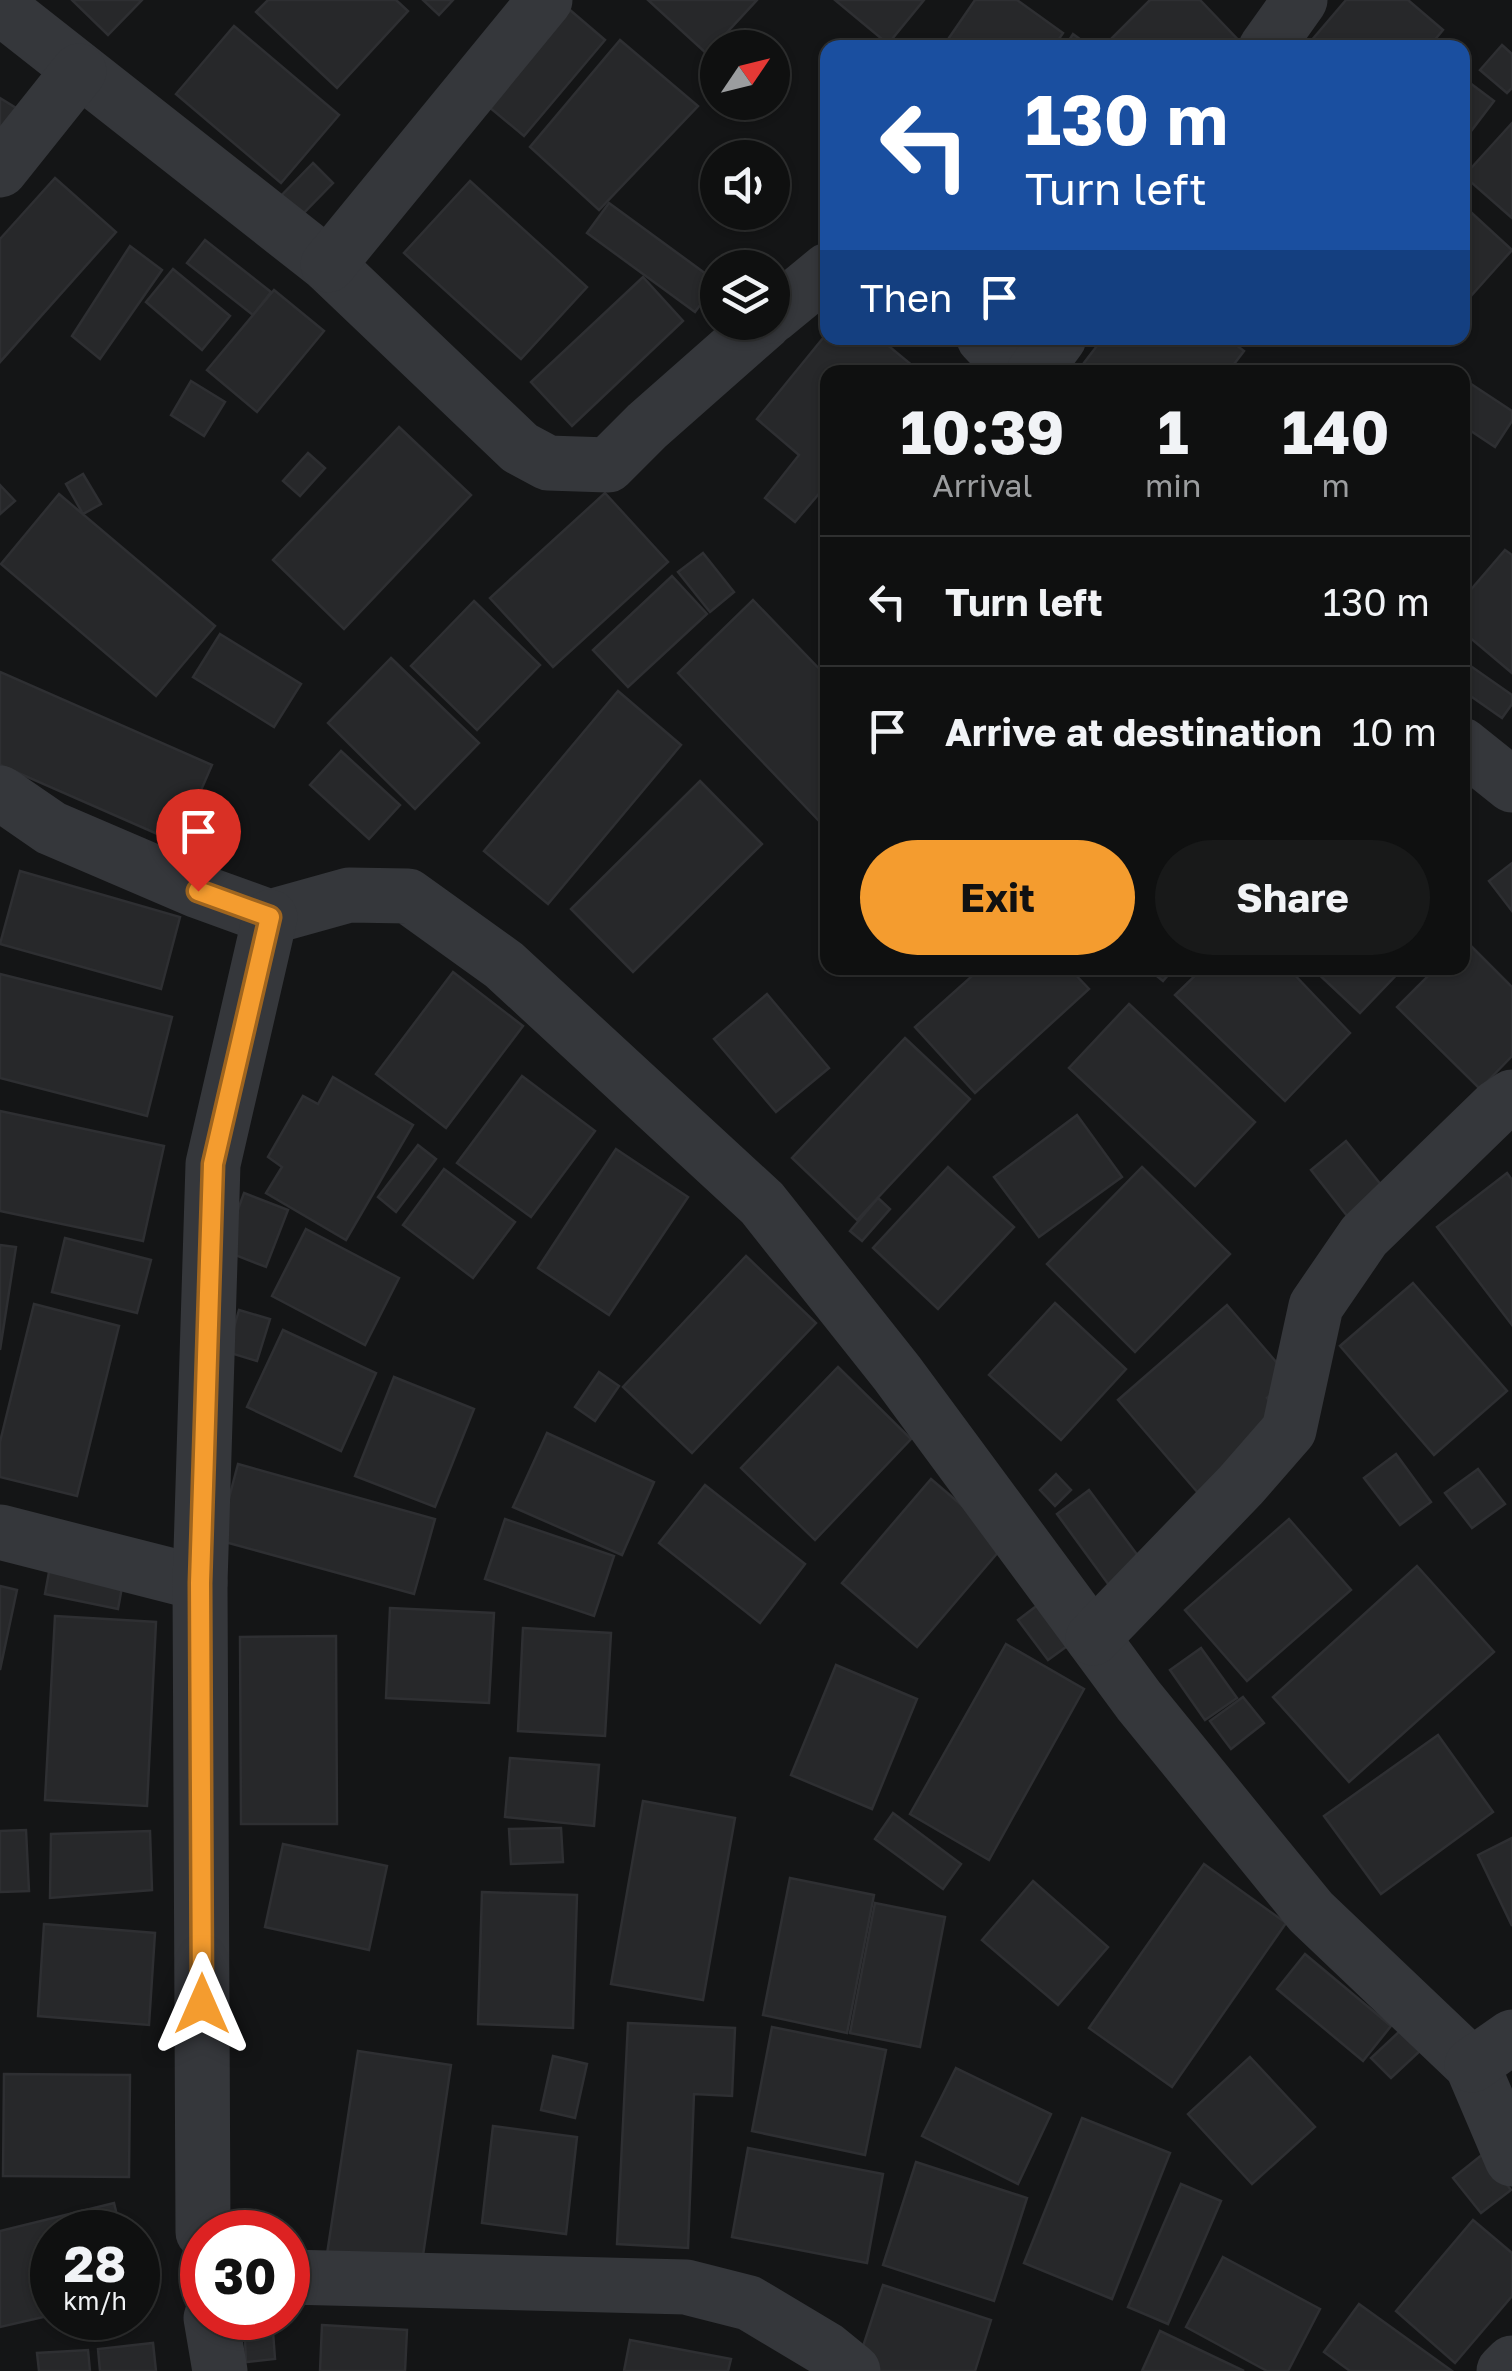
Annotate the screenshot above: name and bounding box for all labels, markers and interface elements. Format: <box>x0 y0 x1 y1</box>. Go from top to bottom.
north arrow <box>700 30 790 120</box>
map controls <box>700 30 790 340</box>
text: 130 m <box>1025 76 1228 160</box>
icon: left <box>860 80 990 210</box>
button: sound <box>700 140 790 230</box>
text: Turn left <box>1025 161 1207 215</box>
button: layers <box>700 250 790 340</box>
icon: arrive <box>972 270 1027 325</box>
text: Then <box>860 275 952 320</box>
text: 10:39 <box>901 395 1064 467</box>
text: 1 <box>1158 395 1189 467</box>
text: 140 <box>1282 395 1389 467</box>
text: Arrival <box>932 466 1033 504</box>
text: min <box>1145 466 1201 504</box>
text: m <box>1322 466 1350 504</box>
icon: left <box>860 574 915 629</box>
text: Turn left <box>945 579 1103 624</box>
text: 130 m <box>1323 579 1430 624</box>
icon: arrive <box>860 704 915 759</box>
text: Arrive at destination <box>945 709 1322 754</box>
text: 10 m <box>1352 709 1437 754</box>
pin <box>156 789 241 892</box>
icon: arrive <box>171 804 226 859</box>
button: Exit <box>860 840 1135 955</box>
button: Share <box>1155 840 1430 955</box>
position arrow <box>150 1952 254 2056</box>
speed limit sign: 30 <box>180 2210 310 2340</box>
text: 28 <box>64 2233 126 2293</box>
text: km/h <box>63 2285 127 2316</box>

